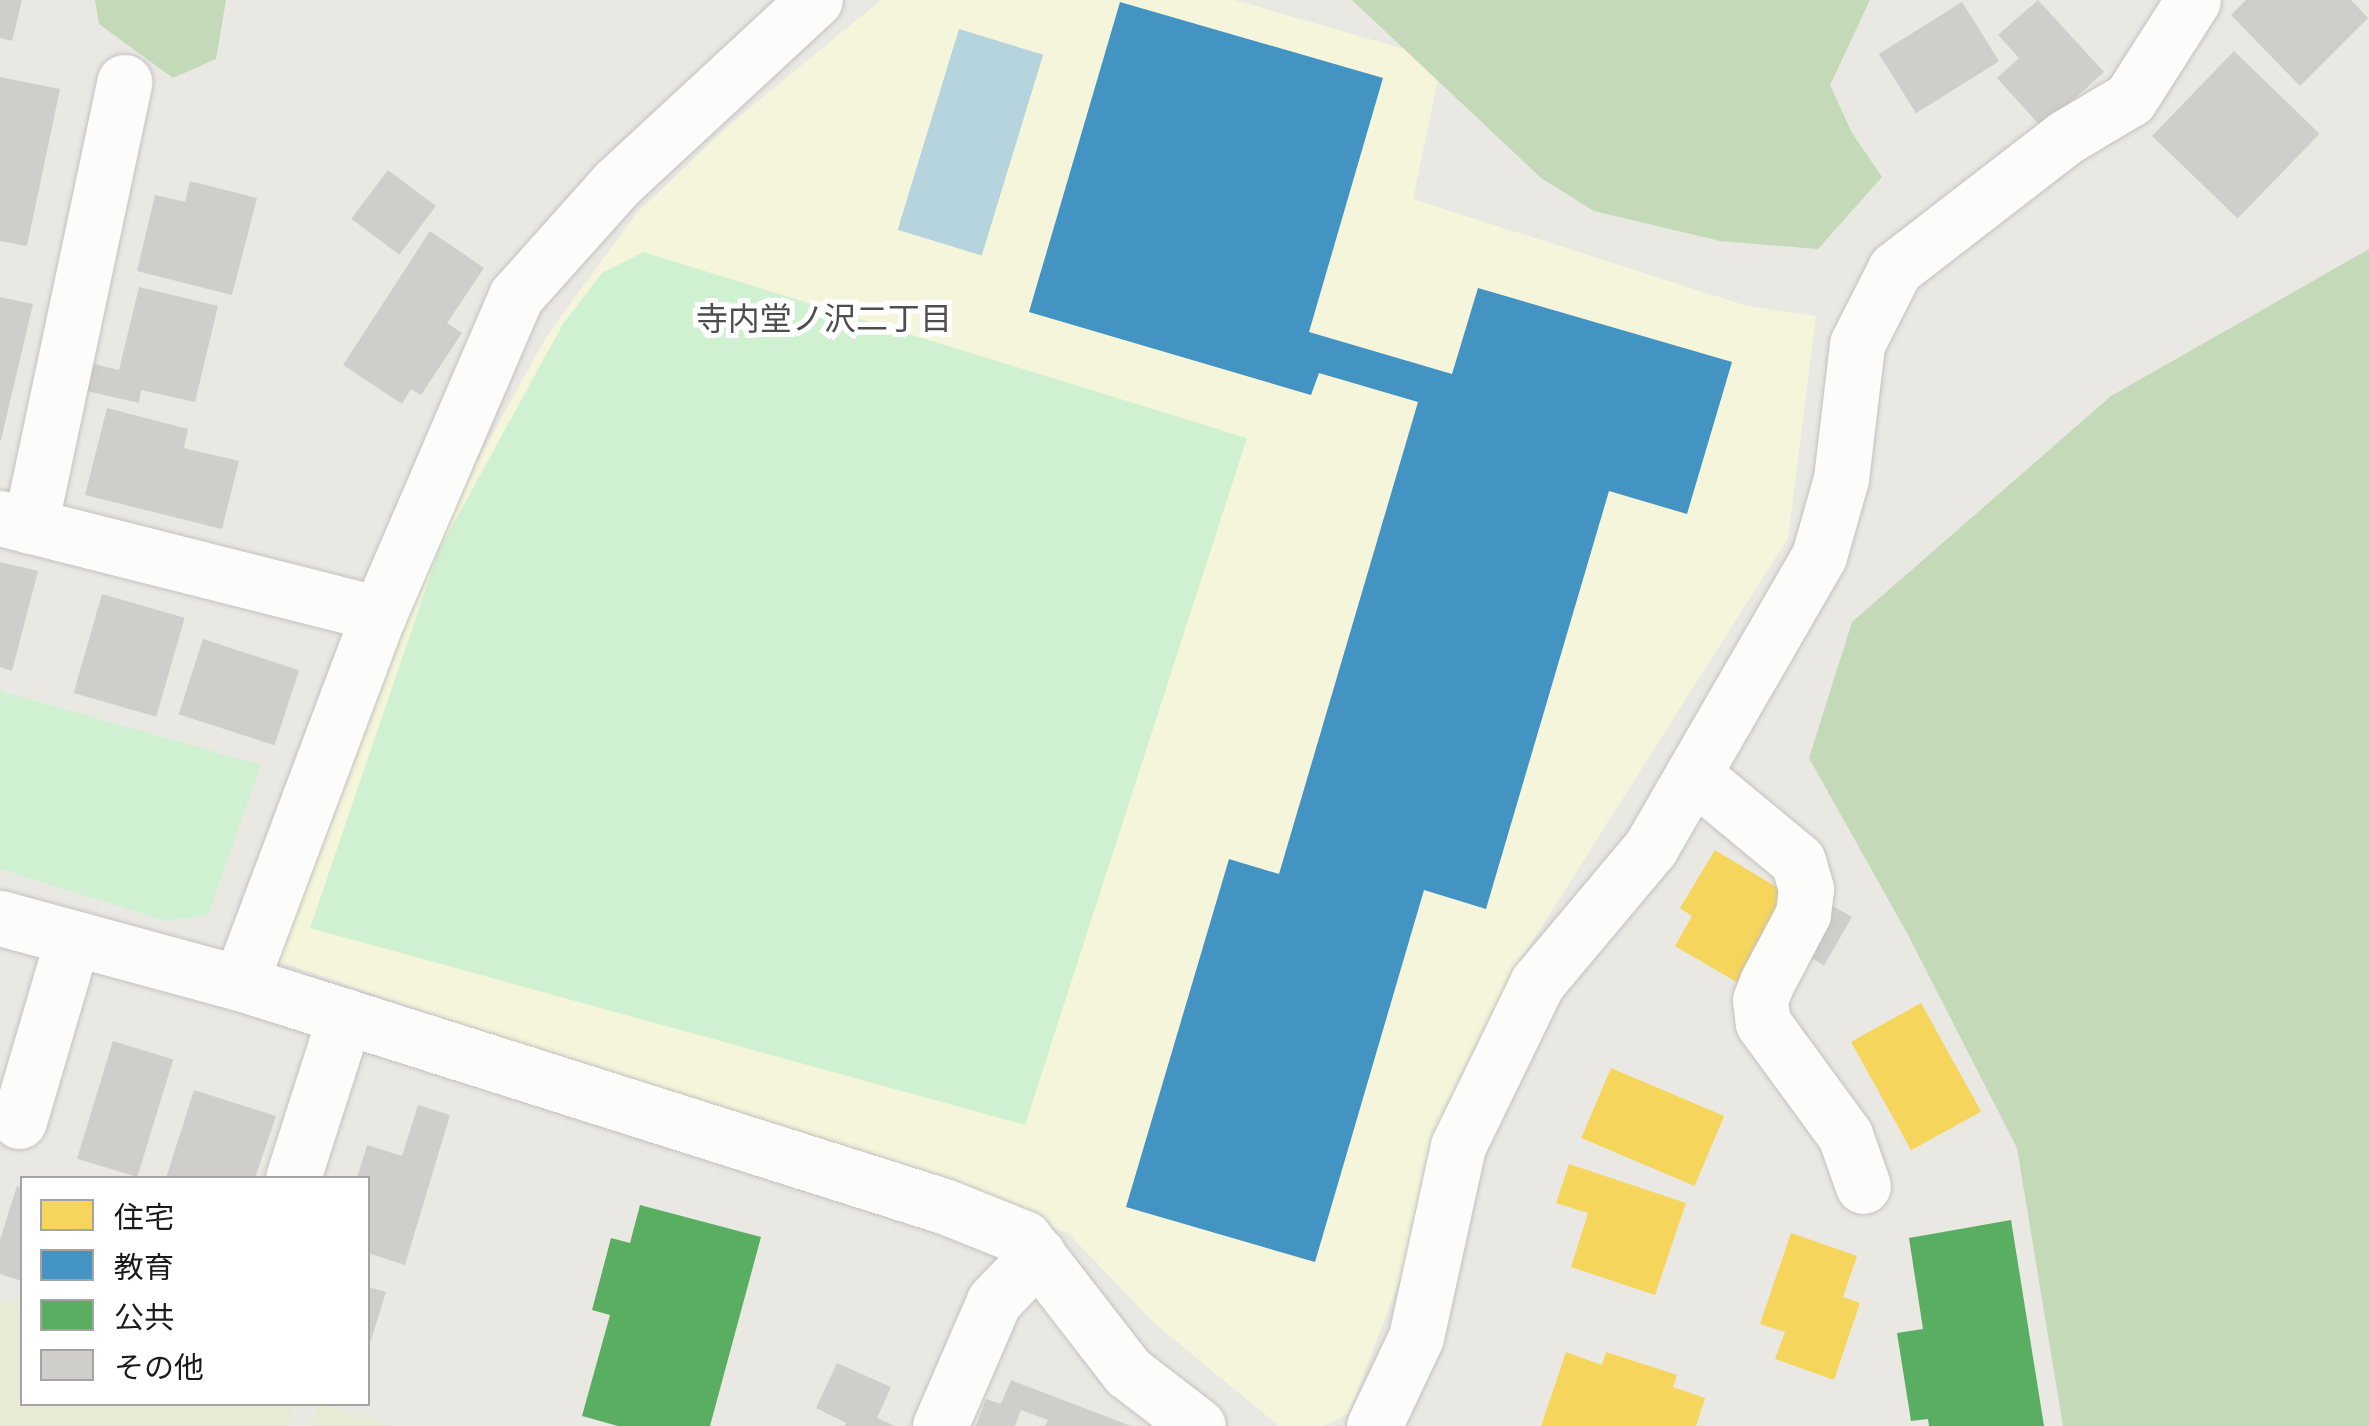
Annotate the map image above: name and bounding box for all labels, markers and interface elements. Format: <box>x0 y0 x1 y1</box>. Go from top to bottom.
district label: 寺内堂ノ沢二丁目 <box>696 300 952 338</box>
legend <box>20 1176 370 1406</box>
text: 住宅 <box>114 1200 174 1235</box>
text: 教育 <box>114 1250 174 1285</box>
text: 公共 <box>114 1300 174 1335</box>
text: その他 <box>114 1350 204 1385</box>

